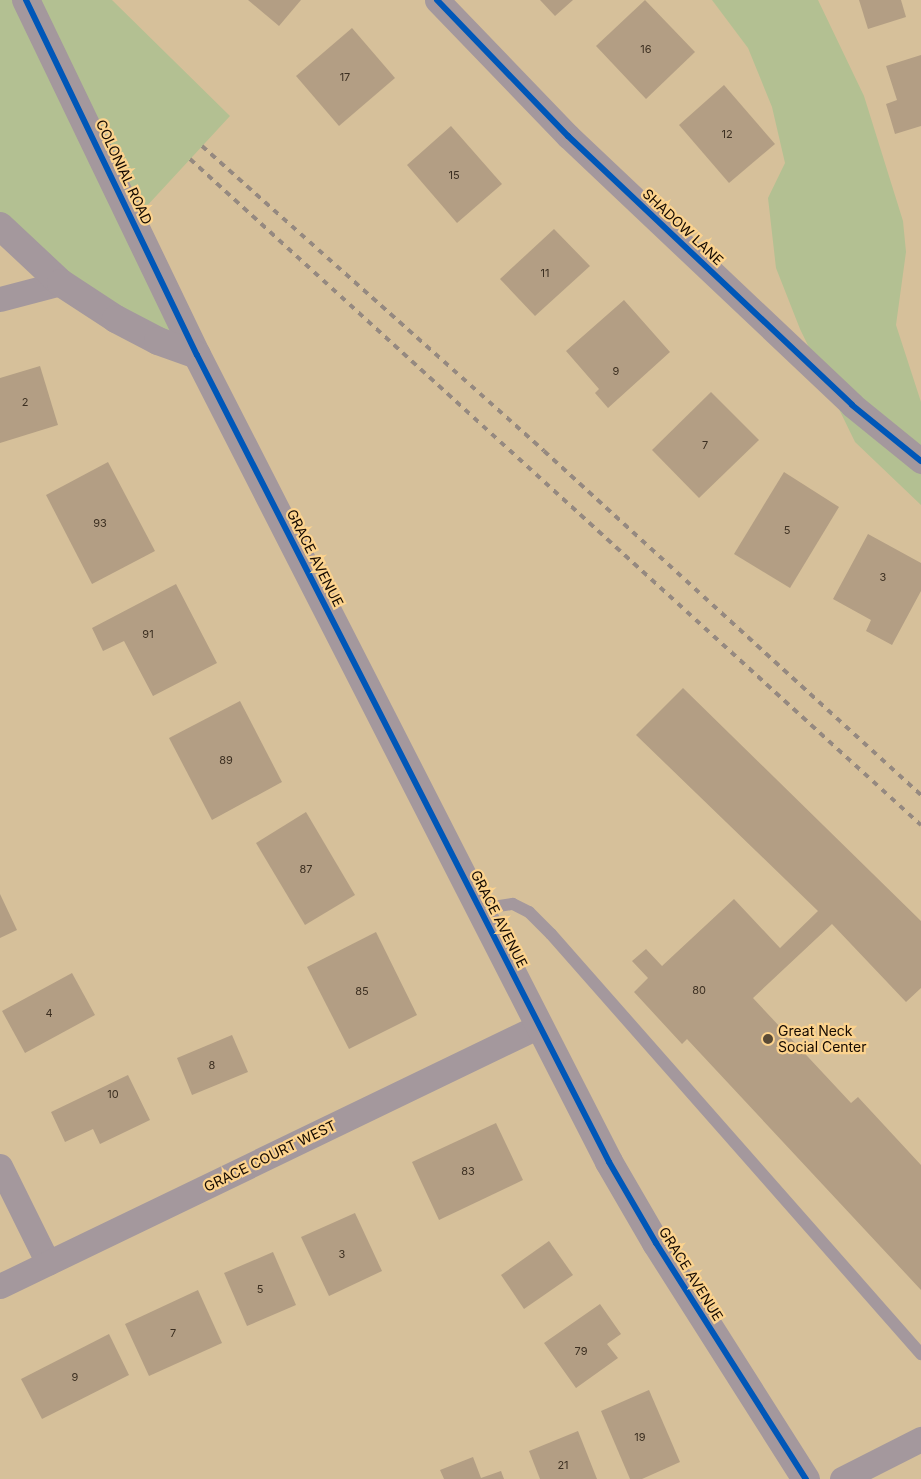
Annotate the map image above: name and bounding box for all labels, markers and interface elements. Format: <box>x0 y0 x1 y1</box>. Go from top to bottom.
house number: 16 <box>640 42 652 56</box>
house number: 17 <box>340 70 350 84</box>
street label: COLONIAL ROAD <box>92 117 156 227</box>
house number: 12 <box>721 127 733 141</box>
house number: 15 <box>448 168 460 182</box>
street label: SHADOW LANE <box>639 185 727 269</box>
house number: 11 <box>541 266 549 280</box>
house number: 9 <box>613 364 619 378</box>
house number: 2 <box>22 395 28 409</box>
house number: 7 <box>702 438 708 452</box>
street label: GRACE AVENUE <box>283 506 347 610</box>
house number: 93 <box>93 516 107 530</box>
house number: 5 <box>784 523 790 537</box>
house number: 3 <box>880 570 886 584</box>
house number: 91 <box>142 627 154 641</box>
house number: 89 <box>219 753 233 767</box>
house number: 87 <box>299 862 313 876</box>
street label: GRACE AVENUE <box>467 867 531 971</box>
house number: 80 <box>692 983 706 997</box>
house number: 85 <box>355 984 369 998</box>
house number: 4 <box>45 1006 53 1020</box>
place label: Great Neck Social Center <box>778 1023 866 1056</box>
marker: Great Neck Social Center <box>762 1033 774 1045</box>
house number: 8 <box>209 1058 215 1072</box>
house number: 10 <box>107 1087 119 1101</box>
street label: GRACE COURT WEST <box>201 1117 339 1195</box>
house number: 83 <box>461 1164 475 1178</box>
street label: GRACE AVENUE <box>655 1224 727 1324</box>
house number: 3 <box>339 1247 345 1261</box>
house number: 5 <box>257 1282 263 1296</box>
house number: 7 <box>170 1326 176 1340</box>
house number: 79 <box>575 1344 587 1358</box>
house number: 9 <box>72 1370 78 1384</box>
house number: 19 <box>634 1430 646 1444</box>
house number: 21 <box>557 1458 569 1472</box>

